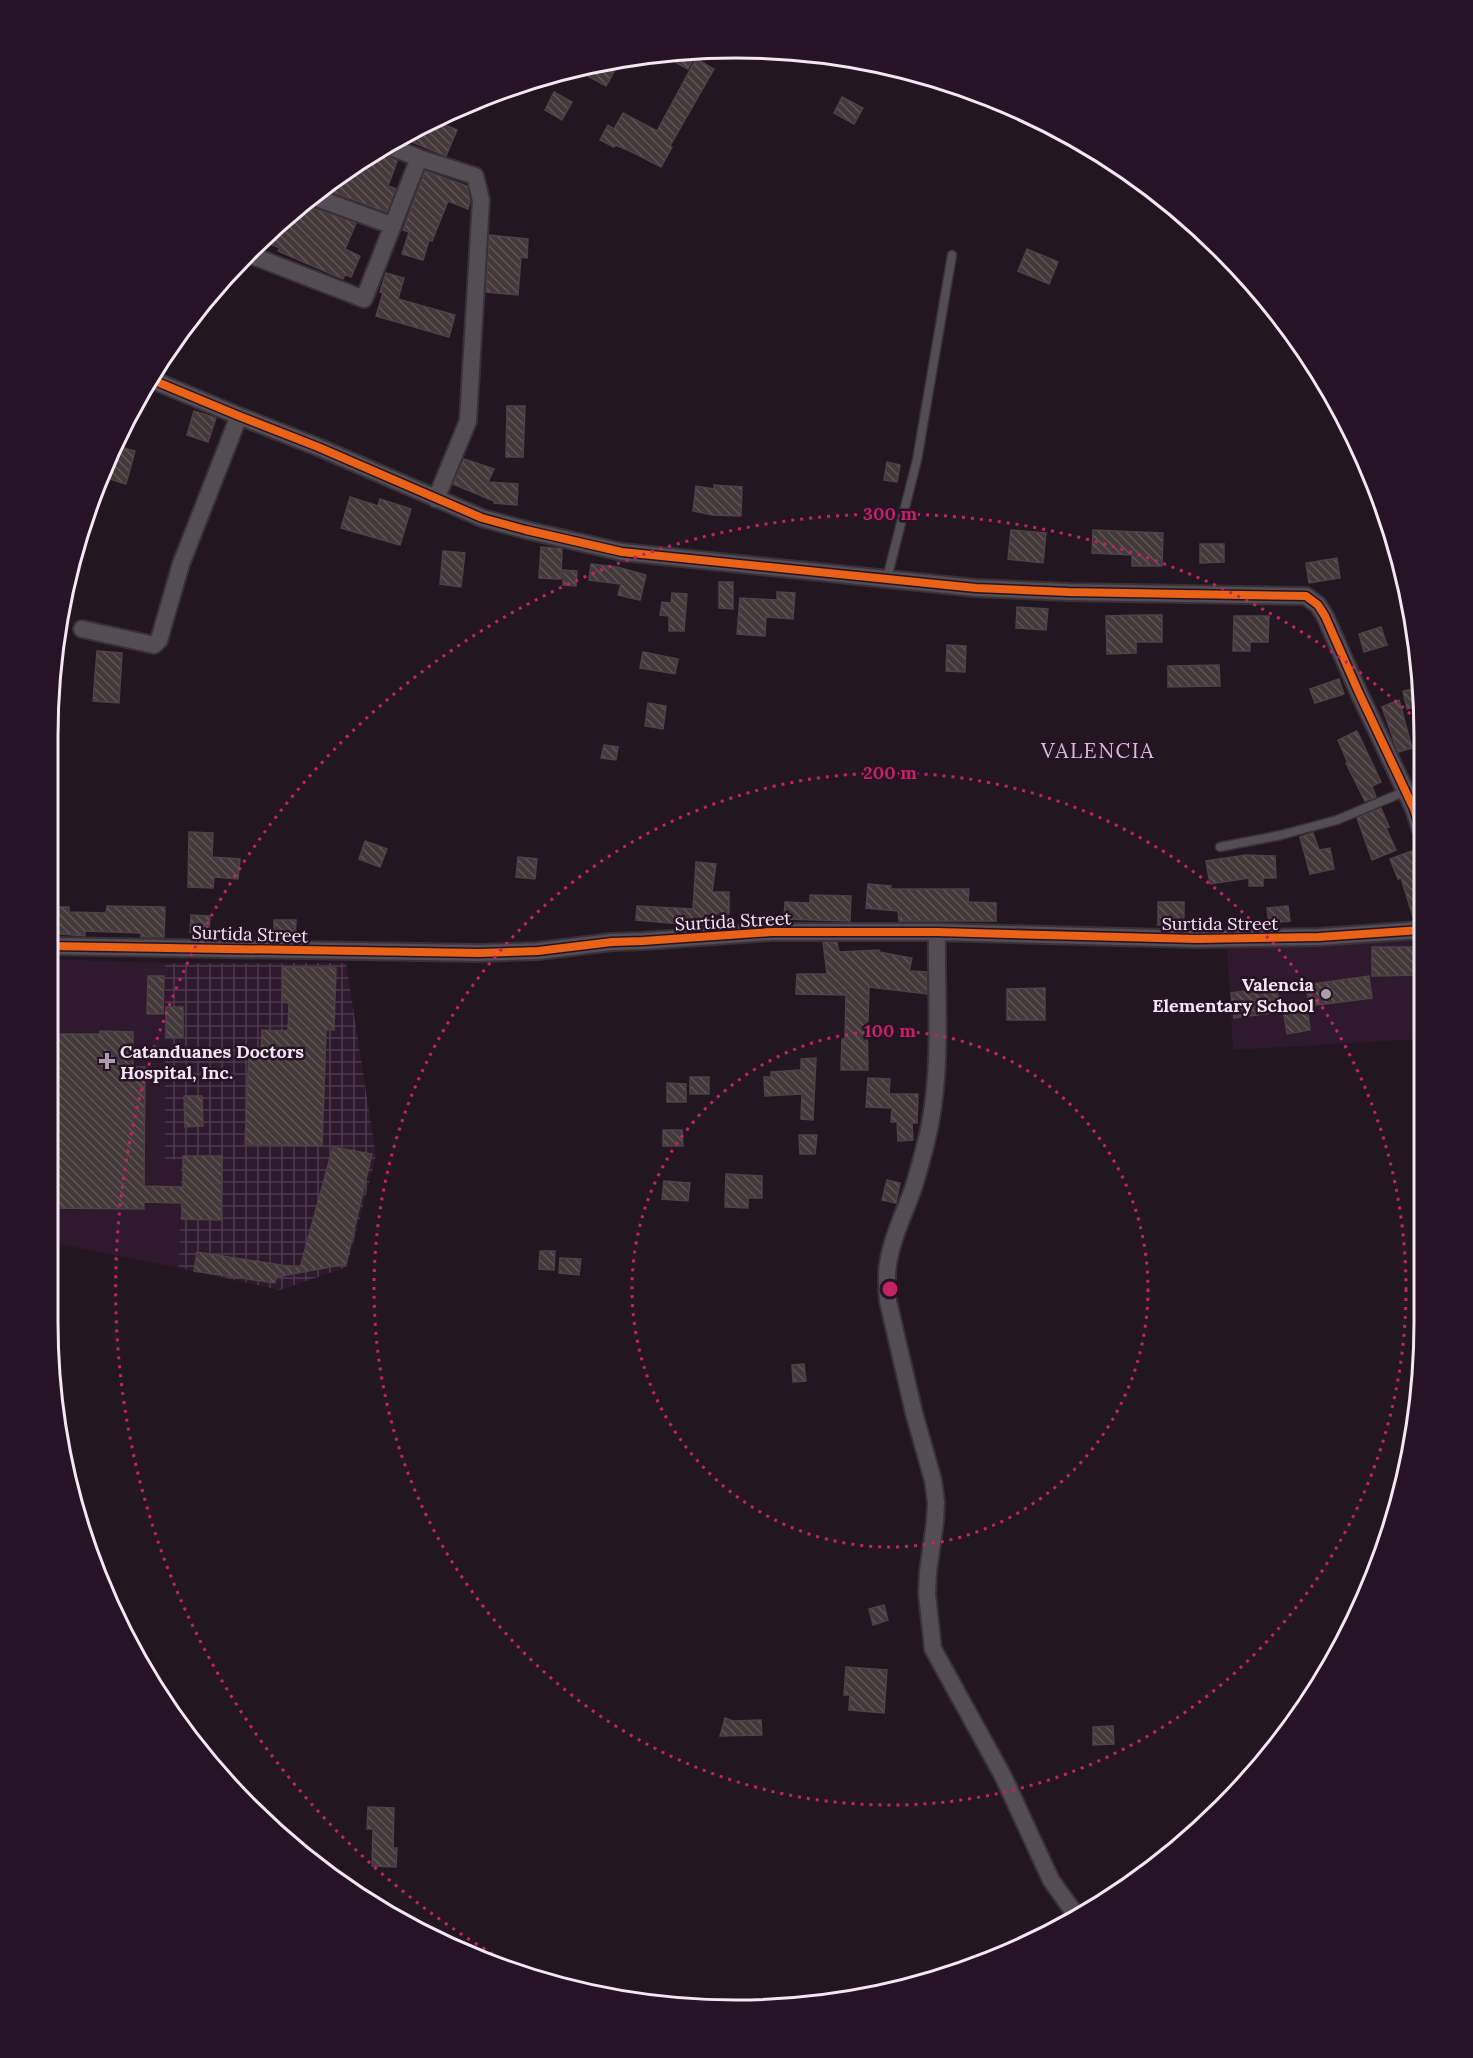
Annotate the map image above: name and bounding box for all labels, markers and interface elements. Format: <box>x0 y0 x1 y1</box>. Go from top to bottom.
text: 300 m <box>863 502 918 525</box>
district label: VALENCIA <box>1040 737 1155 764</box>
text: 200 m <box>863 761 917 784</box>
street label: Surtida Street <box>674 906 792 936</box>
street label: Surtida Street <box>1162 912 1278 935</box>
street label: Surtida Street <box>191 920 309 948</box>
place label: Valencia Elementary School <box>1152 973 1315 1017</box>
marker: Valencia Elementary School <box>1319 987 1333 1001</box>
text: 100 m <box>864 1019 916 1042</box>
place label: Catanduanes Doctors Hospital, Inc. <box>120 1040 304 1084</box>
marker: Catanduanes Doctors Hospital, Inc. <box>98 1052 116 1070</box>
centre of rings <box>880 1279 900 1299</box>

